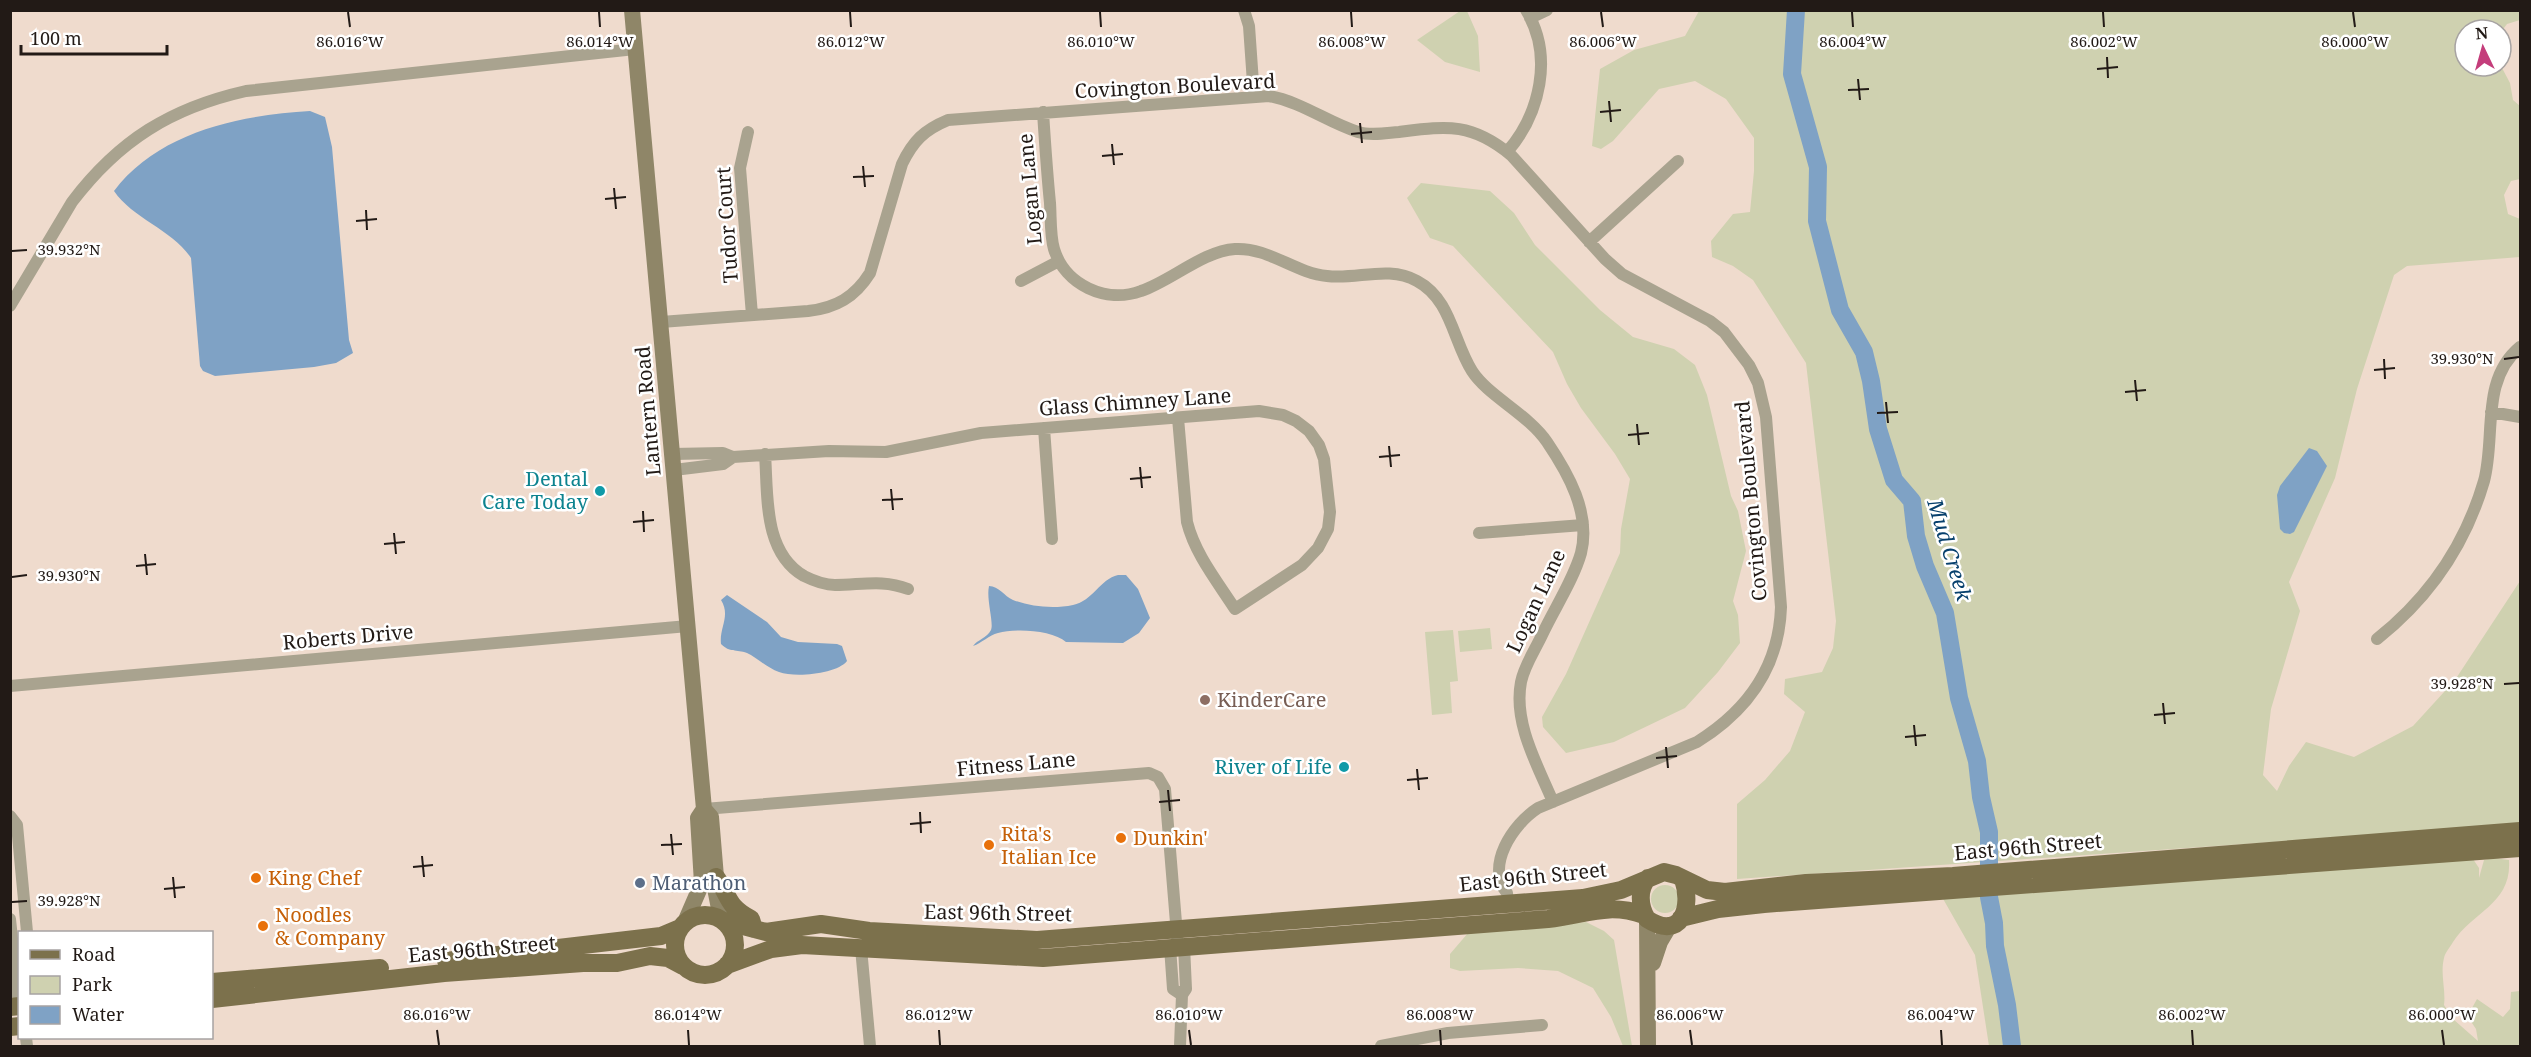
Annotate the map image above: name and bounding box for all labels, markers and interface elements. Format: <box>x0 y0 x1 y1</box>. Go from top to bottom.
scale bar <box>21 18 166 56</box>
north arrow <box>2453 18 2513 78</box>
text: N <box>2474 22 2489 45</box>
text: 100 m <box>30 26 82 50</box>
text: 86.016°W <box>316 31 384 51</box>
text: 86.014°W <box>566 31 634 51</box>
text: 86.012°W <box>817 31 885 51</box>
text: 86.010°W <box>1067 31 1135 51</box>
text: 86.008°W <box>1318 31 1386 51</box>
text: 86.006°W <box>1569 31 1637 51</box>
text: 86.004°W <box>1819 31 1887 51</box>
text: 86.002°W <box>2070 31 2138 51</box>
text: 86.000°W <box>2321 31 2389 51</box>
street label: Covington Boulevard <box>1074 67 1276 104</box>
street label: Logan Lane <box>1011 132 1048 246</box>
street label: Tudor Court <box>709 166 744 284</box>
text: 39.932°N <box>37 239 101 259</box>
street label: Lantern Road <box>628 345 667 477</box>
text: 39.930°N <box>2430 348 2494 368</box>
street label: Glass Chimney Lane <box>1038 381 1232 422</box>
street label: Covington Boulevard <box>1728 400 1773 602</box>
place label: Dental Care Today <box>482 465 589 515</box>
marker: Dental Care Today <box>593 484 607 498</box>
water label: Mud Creek <box>1921 494 1979 605</box>
street label: Logan Lane <box>1500 545 1571 657</box>
text: 39.930°N <box>37 565 101 585</box>
street label: Roberts Drive <box>282 617 414 656</box>
text: 39.928°N <box>2430 673 2494 693</box>
place label: KinderCare <box>1217 686 1326 713</box>
marker: KinderCare <box>1198 693 1212 707</box>
street label: Fitness Lane <box>955 745 1077 782</box>
place label: River of Life <box>1215 753 1332 780</box>
marker: River of Life <box>1337 760 1351 774</box>
place label: Rita's Italian Ice <box>1001 820 1096 870</box>
place label: Dunkin' <box>1133 824 1208 851</box>
street label: East 96th Street <box>1953 827 2103 866</box>
marker: Dunkin' <box>1114 831 1128 845</box>
marker: Rita's Italian Ice <box>982 838 996 852</box>
street label: East 96th Street <box>1458 855 1608 898</box>
place label: King Chef <box>268 864 362 891</box>
place label: Marathon <box>652 869 747 896</box>
marker: King Chef <box>249 871 263 885</box>
marker: Marathon <box>633 876 647 890</box>
text: 39.928°N <box>37 890 101 910</box>
street label: East 96th Street <box>924 898 1072 927</box>
place label: Noodles & Company <box>275 901 386 951</box>
marker: Noodles & Company <box>256 919 270 933</box>
street label: East 96th Street <box>407 929 557 968</box>
legend <box>18 931 213 1039</box>
text: Road <box>72 942 115 966</box>
text: Park <box>72 972 112 996</box>
text: Water <box>72 1002 125 1026</box>
text: 86.016°W <box>403 1004 471 1024</box>
text: 86.014°W <box>654 1004 722 1024</box>
text: 86.012°W <box>905 1004 973 1024</box>
text: 86.010°W <box>1155 1004 1223 1024</box>
text: 86.008°W <box>1406 1004 1474 1024</box>
text: 86.006°W <box>1656 1004 1724 1024</box>
text: 86.004°W <box>1907 1004 1975 1024</box>
text: 86.002°W <box>2158 1004 2226 1024</box>
text: 86.000°W <box>2408 1004 2476 1024</box>

